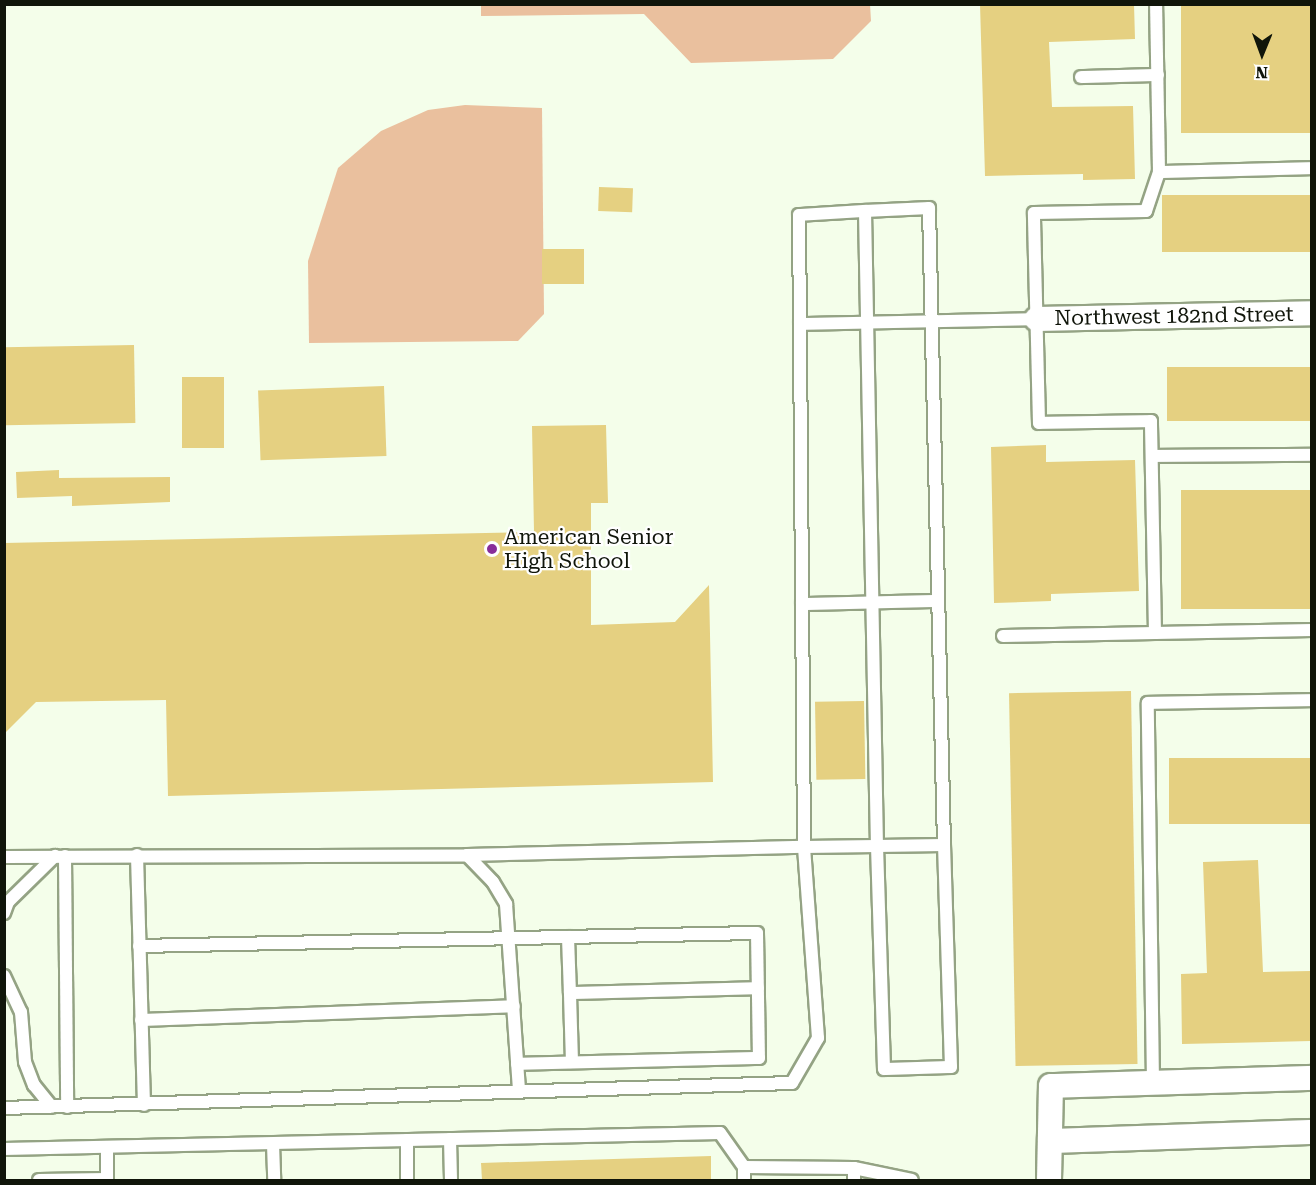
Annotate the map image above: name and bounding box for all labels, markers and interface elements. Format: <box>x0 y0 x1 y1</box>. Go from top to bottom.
north arrow <box>1232 24 1292 84</box>
text: N <box>1255 63 1268 82</box>
street label: Northwest 182nd Street <box>1054 301 1294 331</box>
place label: American Senior High School <box>504 524 673 574</box>
marker: American Senior High School <box>485 542 499 556</box>

